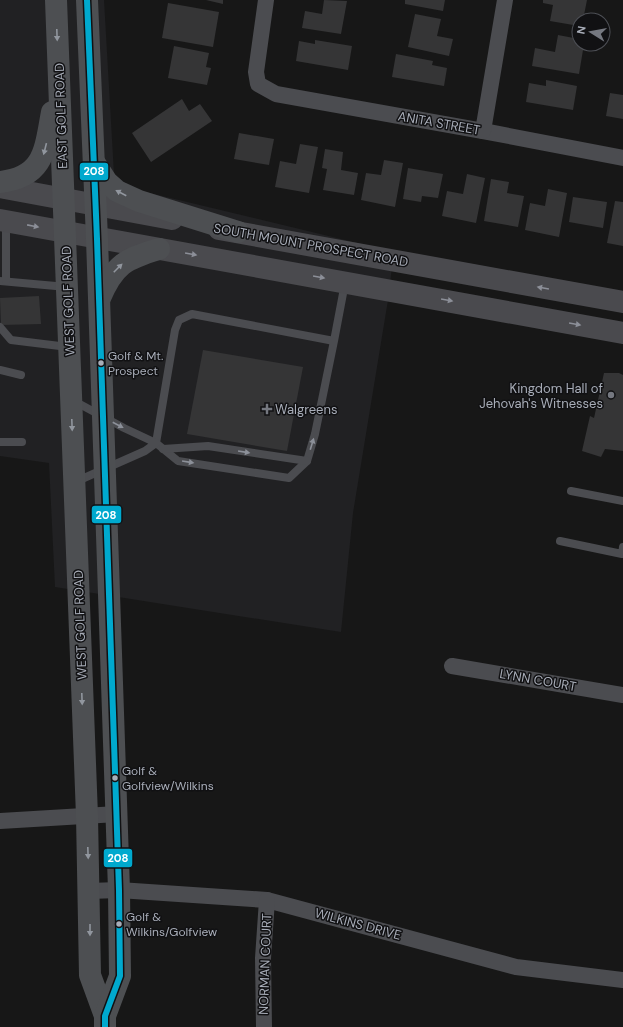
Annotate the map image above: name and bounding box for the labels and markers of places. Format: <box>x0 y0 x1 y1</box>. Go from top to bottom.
place label: Golf & Mt. Prospect <box>108 348 163 379</box>
marker: Golf & Mt. Prospect <box>96 358 106 368</box>
place label: Kingdom Hall of Jehovah's Witnesses <box>479 380 604 412</box>
marker: Kingdom Hall of Jehovah's Witnesses <box>606 390 616 400</box>
place label: Walgreens <box>275 401 338 418</box>
marker: Walgreens <box>262 404 272 414</box>
place label: Golf & Golfview/Wilkins <box>122 763 214 794</box>
marker: Golf & Golfview/Wilkins <box>110 773 120 783</box>
place label: Golf & Wilkins/Golfview <box>126 909 217 940</box>
marker: Golf & Wilkins/Golfview <box>114 919 124 929</box>

